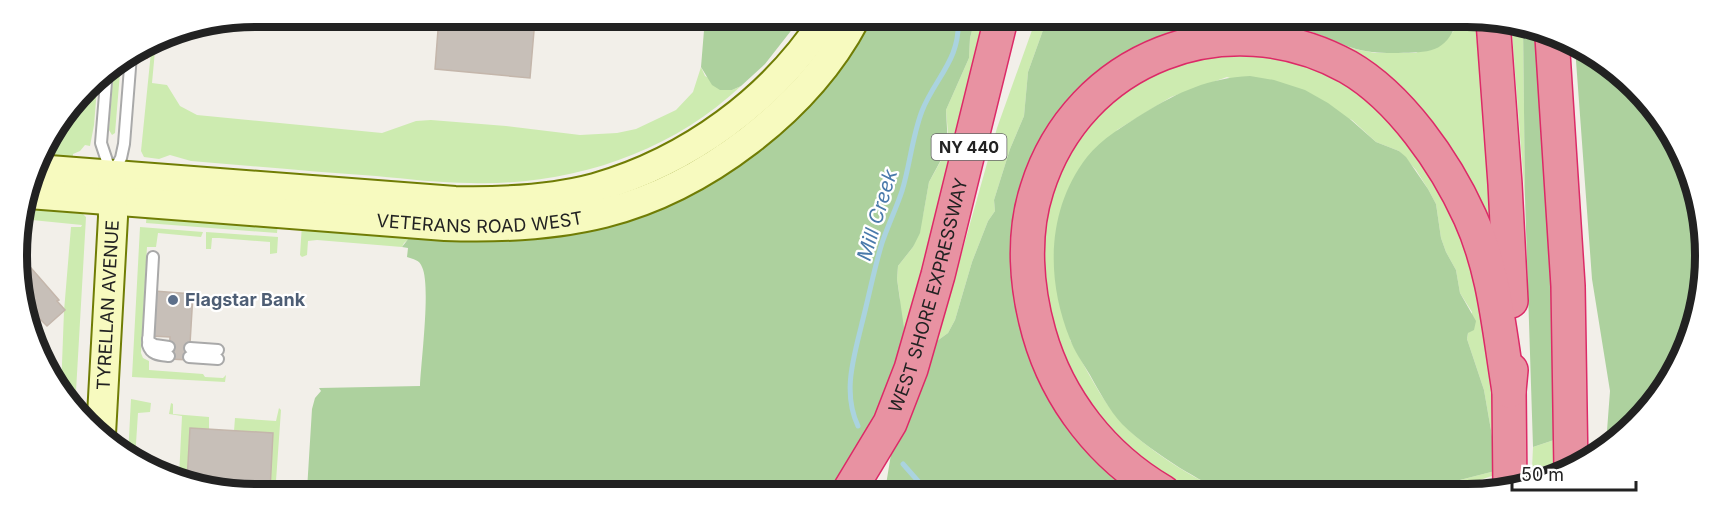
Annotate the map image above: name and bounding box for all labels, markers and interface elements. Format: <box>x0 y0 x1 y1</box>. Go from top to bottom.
road number: NY 440 <box>932 134 1006 160</box>
water label: Mill Creek <box>852 166 903 263</box>
street label: WEST SHORE EXPRESSWAY <box>884 176 971 415</box>
street label: VETERANS ROAD WEST <box>376 207 584 237</box>
street label: TYRELLAN AVENUE <box>92 220 123 391</box>
place label: Flagstar Bank <box>185 289 306 310</box>
marker: Flagstar Bank <box>166 293 180 307</box>
scale bar <box>1512 454 1636 492</box>
text: 50 m <box>1521 464 1564 485</box>

